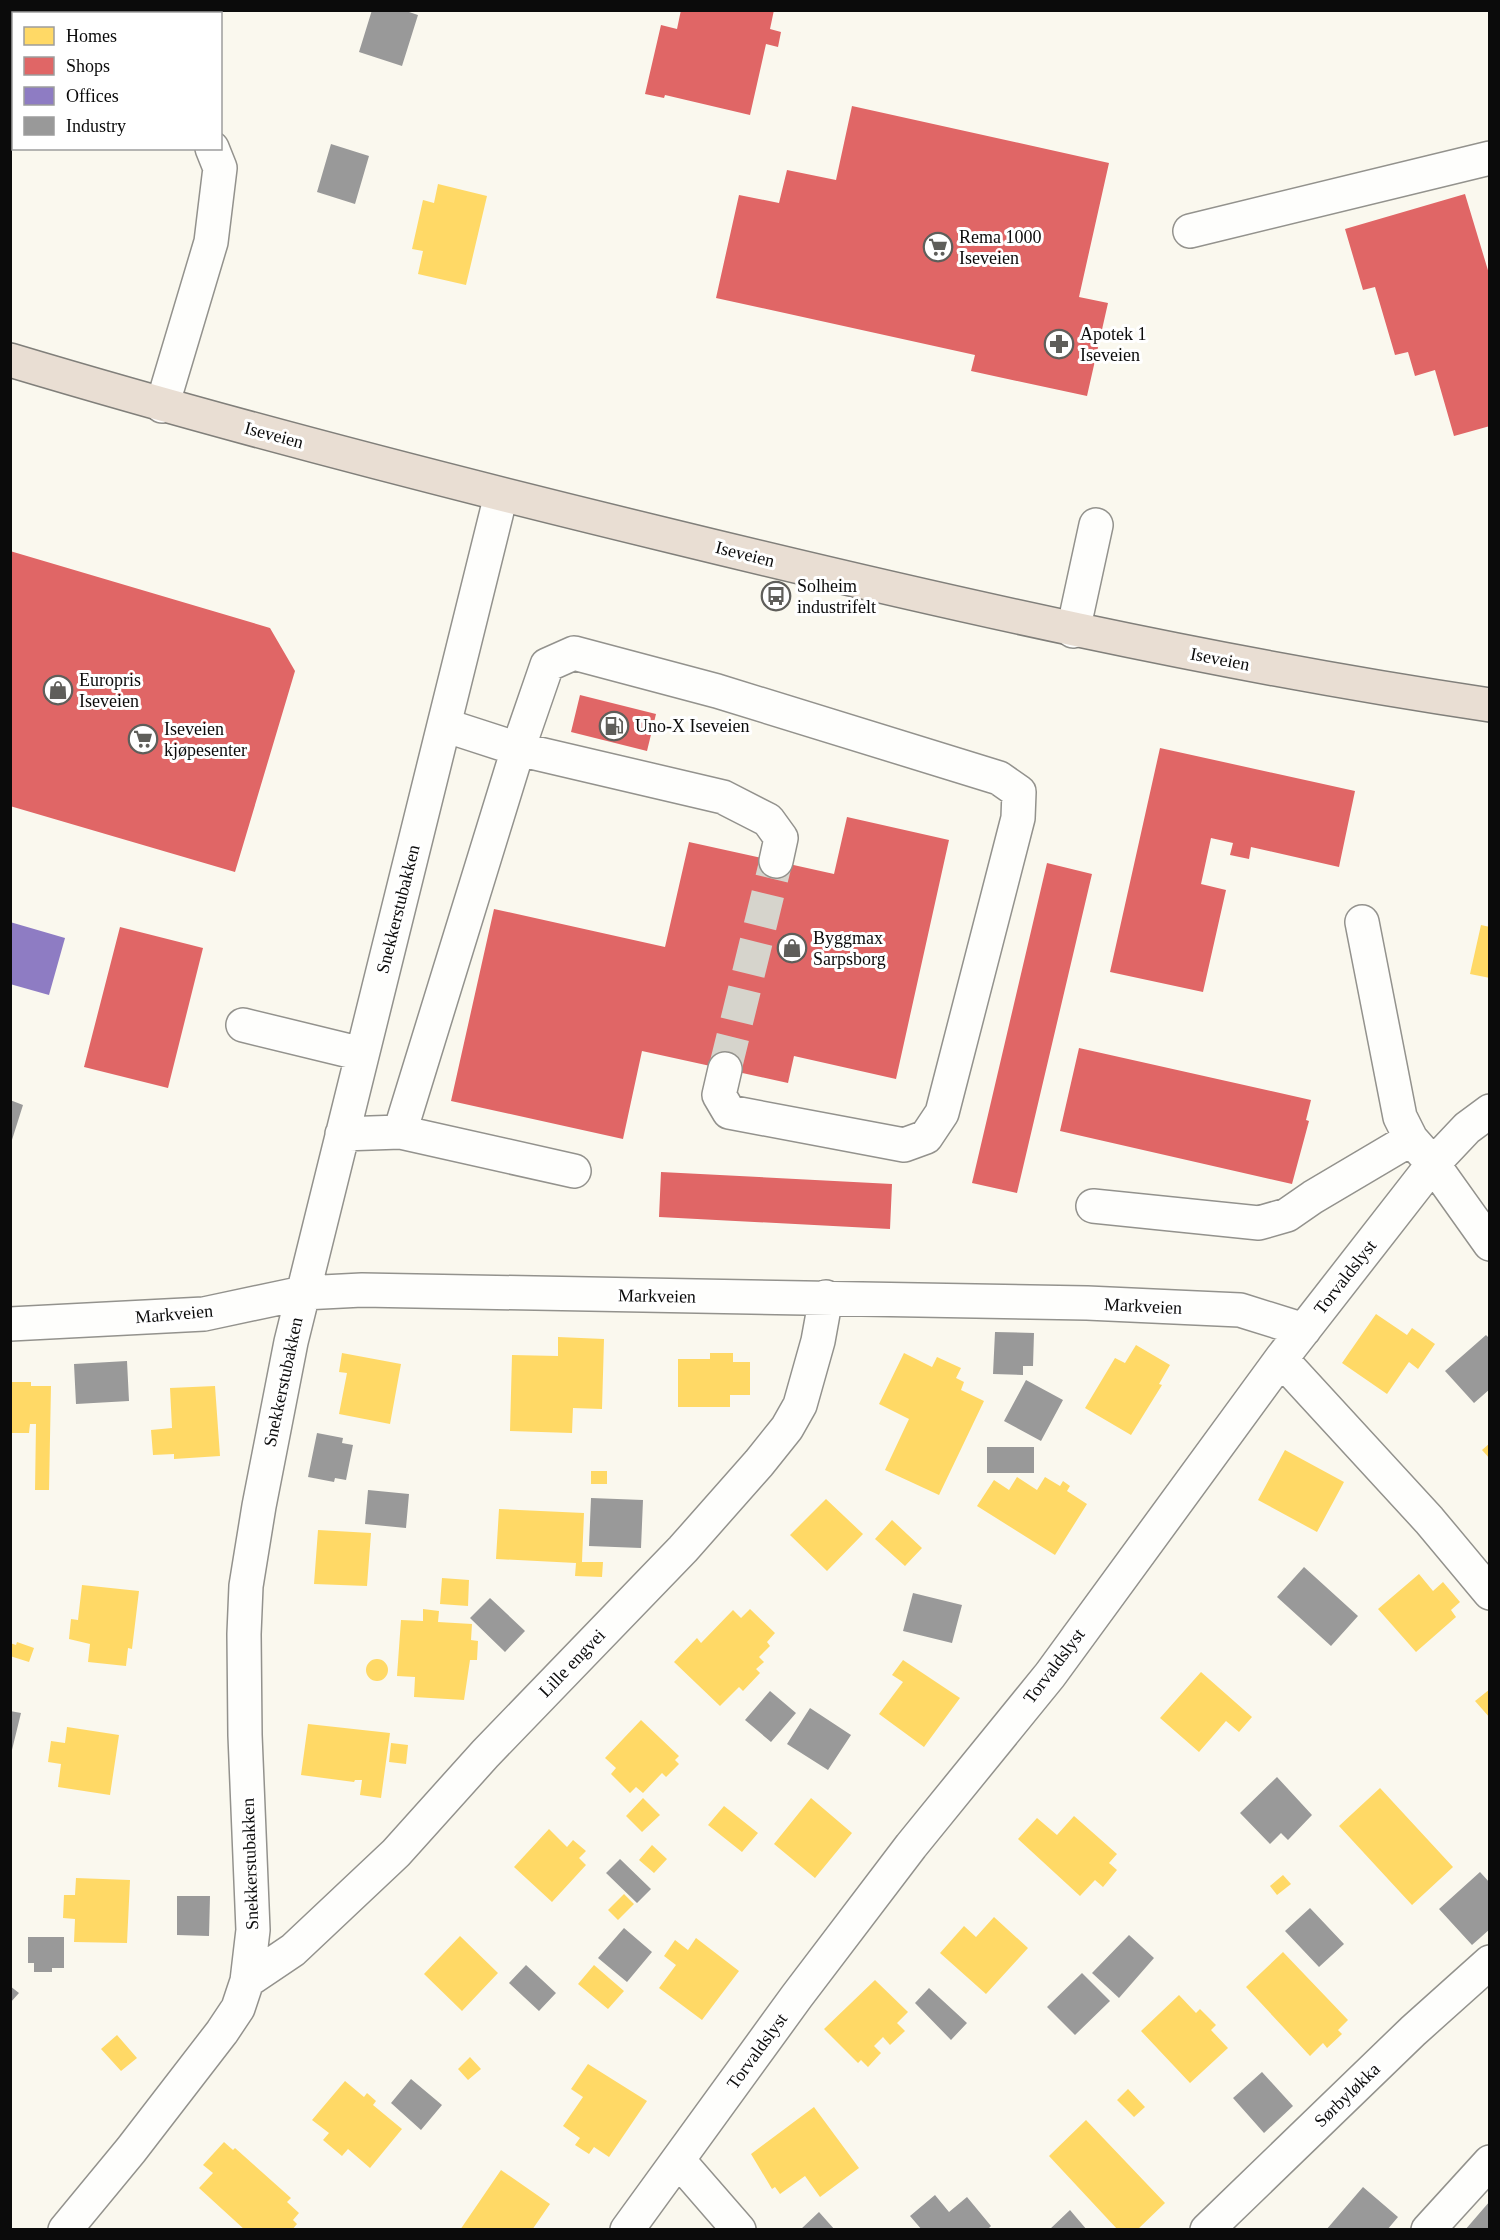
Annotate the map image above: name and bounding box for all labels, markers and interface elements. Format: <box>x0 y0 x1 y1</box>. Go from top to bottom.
legend <box>12 12 222 150</box>
text: Homes <box>66 26 117 46</box>
text: Shops <box>66 56 110 76</box>
text: Offices <box>66 86 119 106</box>
text: Industry <box>66 116 126 136</box>
place label: Rema 1000 Iseveien <box>959 227 1042 268</box>
supermarket icon: Rema 1000 Iseveien <box>922 231 954 263</box>
place label: Apotek 1 Iseveien <box>1080 324 1147 365</box>
pharmacy icon: Apotek 1 Iseveien <box>1043 328 1075 360</box>
street label: Iseveien <box>242 418 306 452</box>
street label: Iseveien <box>713 537 777 571</box>
place label: Solheim industrifelt <box>797 576 876 617</box>
bus stop icon: Solheim industrifelt <box>760 580 792 612</box>
street label: Iseveien <box>1189 643 1251 675</box>
place label: Europris Iseveien <box>79 670 141 711</box>
shop icon: Europris Iseveien <box>42 674 74 706</box>
fuel station icon: Uno-X Iseveien <box>598 710 630 742</box>
place label: Uno-X Iseveien <box>635 716 749 736</box>
place label: Iseveien kjøpesenter <box>164 719 247 760</box>
supermarket icon: Iseveien kjøpesenter <box>127 723 159 755</box>
street label: Snekkerstubakken <box>372 843 424 975</box>
place label: Byggmax Sarpsborg <box>813 928 886 969</box>
shop icon: Byggmax Sarpsborg <box>776 932 808 964</box>
street label: Torvaldslyst <box>1310 1236 1380 1318</box>
street label: Markveien <box>618 1285 696 1307</box>
street label: Markveien <box>1104 1294 1182 1318</box>
street label: Markveien <box>134 1301 214 1327</box>
street label: Snekkerstubakken <box>259 1315 307 1449</box>
street label: Lille engvei <box>535 1625 609 1701</box>
street label: Torvaldslyst <box>1019 1625 1089 1707</box>
street label: Snekkerstubakken <box>238 1798 262 1930</box>
street label: Torvaldslyst <box>723 2009 791 2093</box>
street label: Sørbyløkka <box>1310 2059 1384 2131</box>

